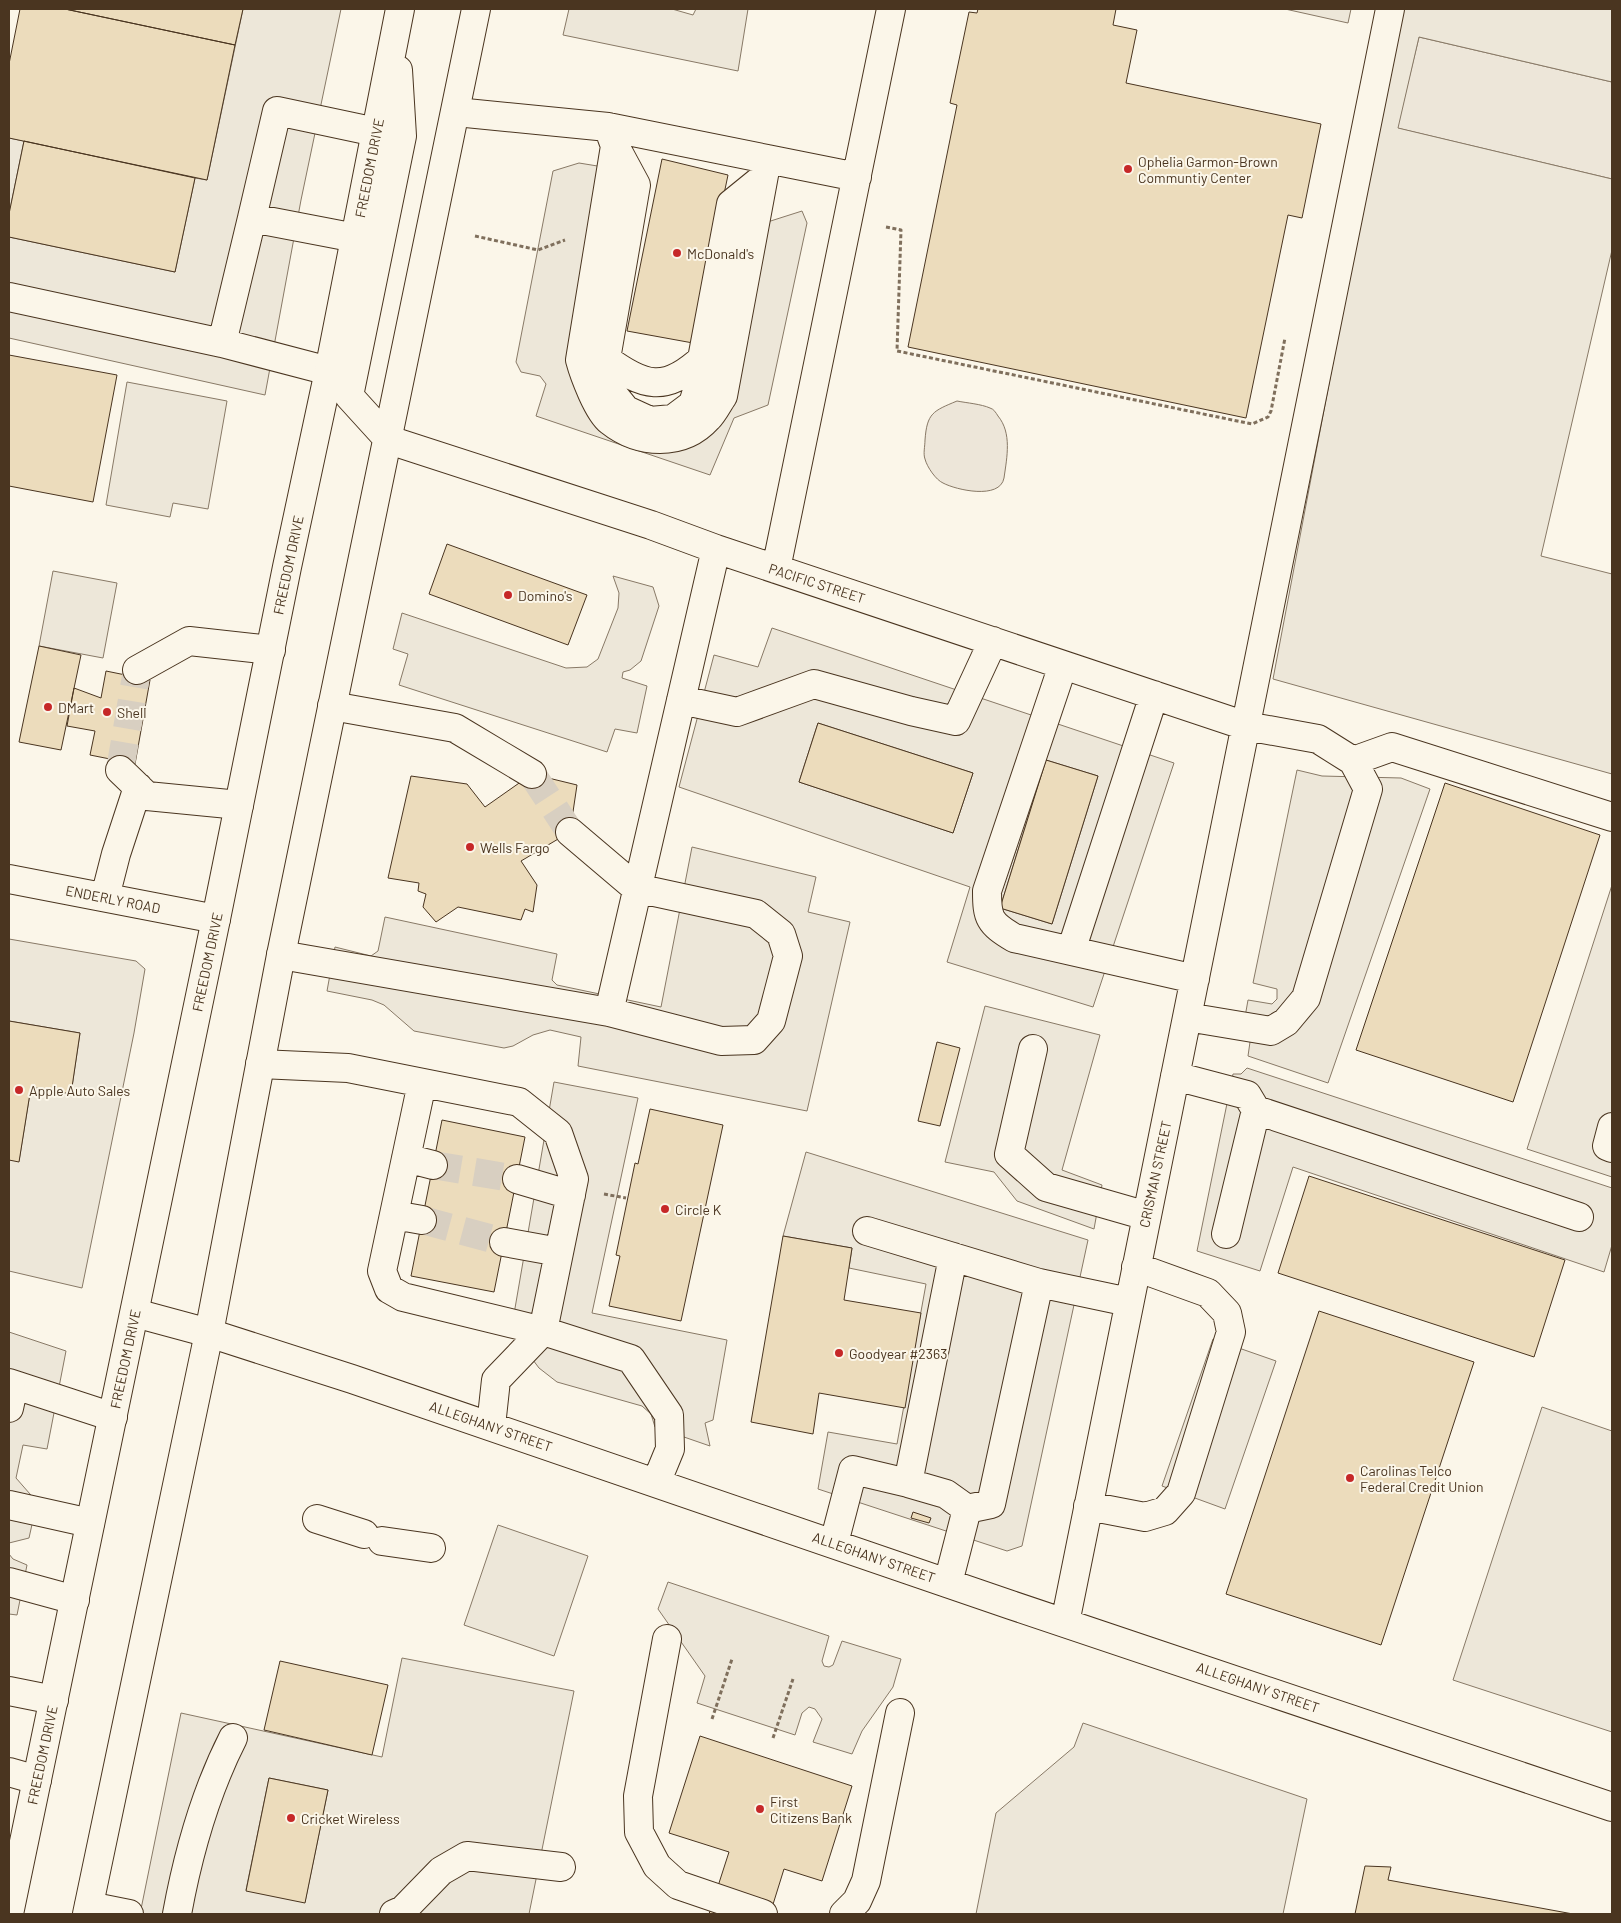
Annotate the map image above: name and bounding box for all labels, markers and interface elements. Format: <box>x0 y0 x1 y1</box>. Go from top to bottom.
street label: FREEDOM DRIVE <box>351 117 387 219</box>
place label: Ophelia Garmon-Brown Communtiy Center <box>1138 153 1278 186</box>
marker: Ophelia Garmon-Brown Communtiy Center <box>1122 163 1134 175</box>
place label: McDonald's <box>687 245 755 262</box>
marker: McDonald's <box>671 247 683 259</box>
street label: FREEDOM DRIVE <box>269 514 307 616</box>
street label: PACIFIC STREET <box>767 559 868 607</box>
place label: Domino's <box>518 587 573 604</box>
marker: Domino's <box>502 589 514 601</box>
place label: DMart <box>58 699 94 716</box>
marker: DMart <box>42 701 54 713</box>
place label: Shell <box>117 704 147 721</box>
marker: Shell <box>101 706 113 718</box>
place label: Wells Fargo <box>480 839 550 856</box>
marker: Wells Fargo <box>464 841 476 853</box>
street label: ENDERLY ROAD <box>64 881 162 917</box>
street label: FREEDOM DRIVE <box>188 911 226 1013</box>
place label: Apple Auto Sales <box>29 1082 131 1099</box>
marker: Apple Auto Sales <box>13 1084 25 1096</box>
street label: CRISMAN STREET <box>1135 1119 1175 1229</box>
place label: Circle K <box>675 1201 722 1218</box>
marker: Circle K <box>659 1203 671 1215</box>
street label: FREEDOM DRIVE <box>106 1308 144 1410</box>
place label: Goodyear #2363 <box>849 1345 947 1362</box>
marker: Goodyear #2363 <box>833 1347 845 1359</box>
street label: ALLEGHANY STREET <box>427 1397 555 1455</box>
place label: Carolinas Telco Federal Credit Union <box>1360 1462 1484 1495</box>
marker: Carolinas Telco Federal Credit Union <box>1344 1472 1356 1484</box>
street label: ALLEGHANY STREET <box>810 1528 938 1586</box>
street label: ALLEGHANY STREET <box>1194 1658 1322 1716</box>
street label: FREEDOM DRIVE <box>23 1704 61 1806</box>
place label: First Citizens Bank <box>770 1793 852 1826</box>
marker: First Citizens Bank <box>754 1803 766 1815</box>
place label: Cricket Wireless <box>301 1810 400 1827</box>
marker: Cricket Wireless <box>285 1812 297 1824</box>

